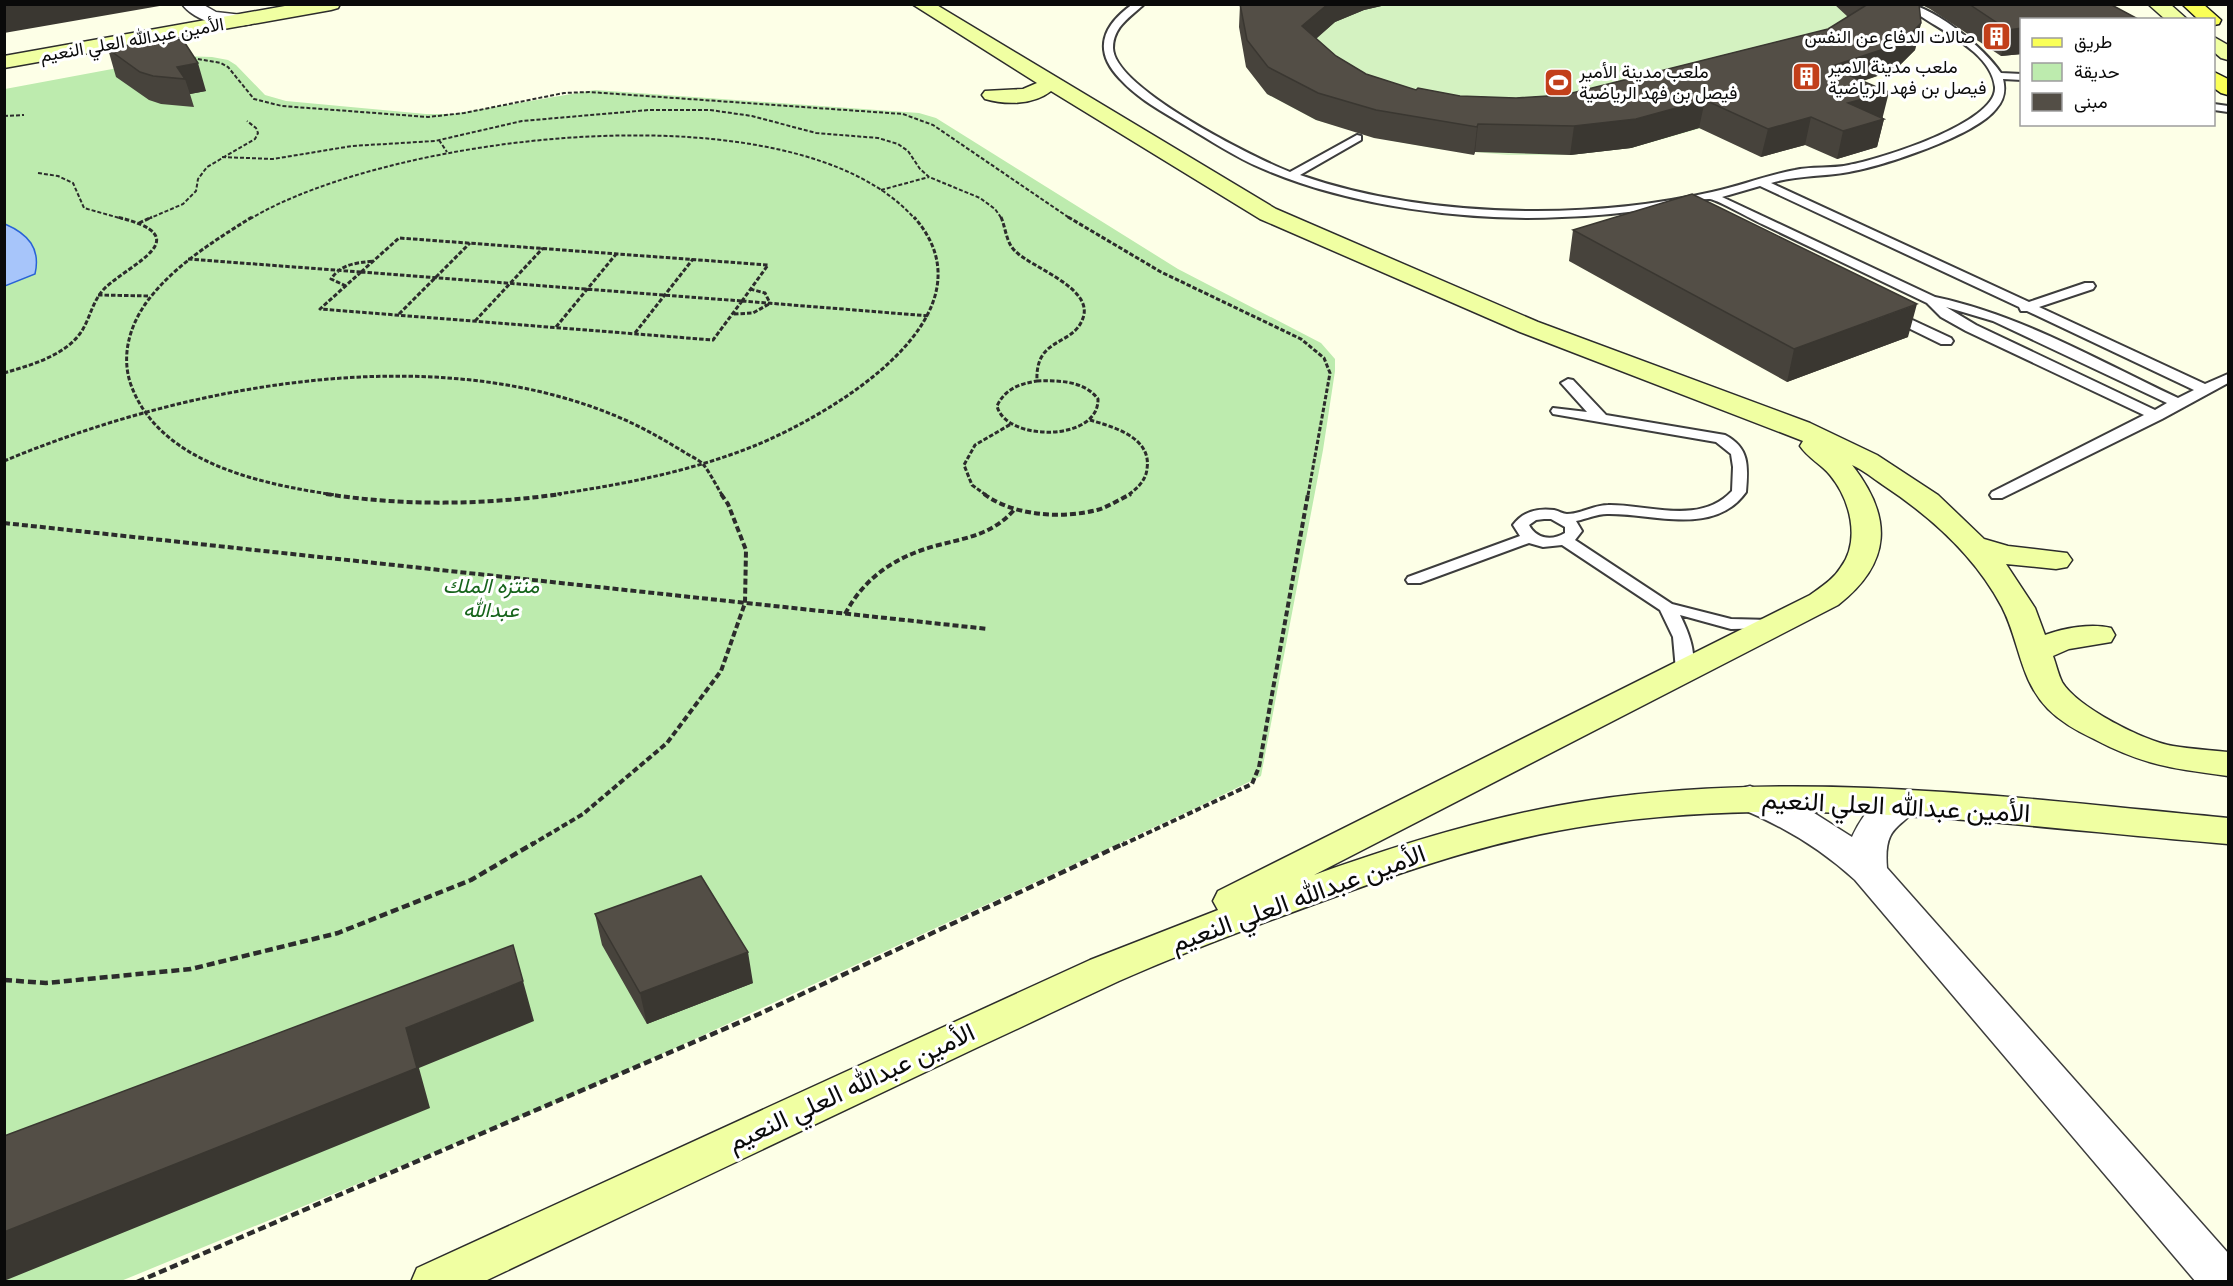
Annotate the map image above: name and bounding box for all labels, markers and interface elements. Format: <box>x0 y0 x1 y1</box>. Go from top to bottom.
street label: الأمين عبدالله العلي النعيم <box>38 13 226 71</box>
legend <box>2020 18 2215 126</box>
building icon: صالات الدفاع عن النفس <box>1980 21 2012 53</box>
place label: صالات الدفاع عن النفس <box>1805 27 1975 49</box>
text: طريق <box>2074 32 2112 53</box>
place label: ملعب مدينة الامير فيصل بن فهد الرياضية <box>1827 57 1986 99</box>
building icon: ملعب مدينة الامير فيصل بن فهد الرياضية <box>1791 61 1823 93</box>
place label: ملعب مدينة الأمير فيصل بن فهد الرياضية <box>1578 62 1737 104</box>
text: حديقة <box>2074 62 2120 82</box>
sports icon: ملعب مدينة الأمير فيصل بن فهد الرياضية <box>1542 66 1574 98</box>
text: مبنى <box>2074 92 2108 113</box>
park label: منتزه الملك عبدالله <box>443 574 540 622</box>
street label: الأمين عبدالله العلي النعيم <box>1761 784 2031 834</box>
street label: الأمين عبدالله العلي النعيم <box>1166 838 1432 964</box>
street label: الأمين عبدالله العلي النعيم <box>723 1017 982 1163</box>

